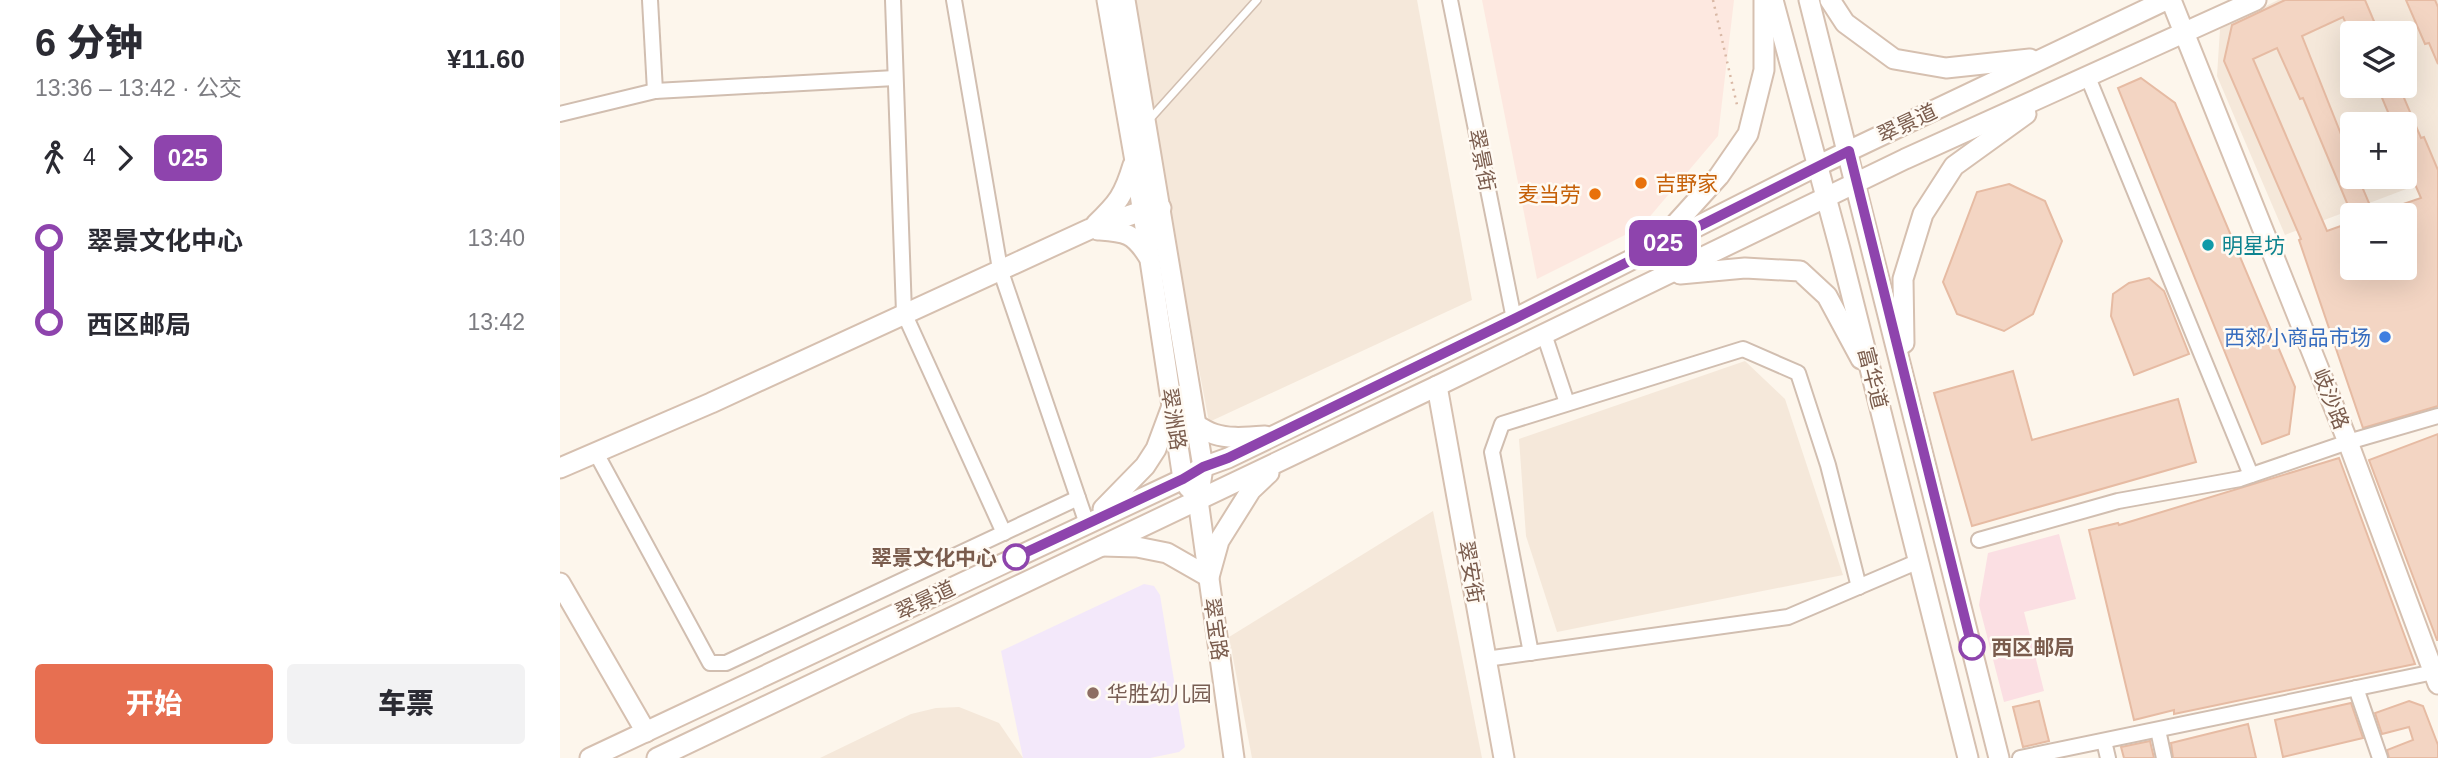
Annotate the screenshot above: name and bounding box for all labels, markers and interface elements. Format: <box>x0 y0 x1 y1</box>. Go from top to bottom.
map controls <box>2340 21 2417 280</box>
button: layers <box>2340 21 2417 98</box>
text: 6 分钟 <box>35 22 143 64</box>
text: ¥11.60 <box>447 44 525 74</box>
text: 13:36 – 13:42 · 公交 <box>35 75 242 101</box>
street label: 翠景道 <box>1874 99 1940 147</box>
button: + <box>2340 112 2417 189</box>
street label: 翠景街 <box>1465 127 1499 193</box>
icon: walk <box>35 139 73 177</box>
icon: forward <box>106 139 144 177</box>
text: 4 <box>83 144 96 170</box>
text: 025 <box>168 144 208 171</box>
place label: 吉野家 <box>1655 172 1718 195</box>
marker: 吉野家 <box>1633 175 1649 191</box>
place label: 麦当劳 <box>1518 183 1581 206</box>
marker: 麦当劳 <box>1587 186 1603 202</box>
button: − <box>2340 203 2417 280</box>
line badge: 025 <box>1623 220 1703 266</box>
text: 13:40 <box>467 225 525 251</box>
text: 翠景文化中心 <box>87 226 243 256</box>
text: 025 <box>1643 229 1683 256</box>
place label: 明星坊 <box>2222 234 2285 257</box>
marker: 明星坊 <box>2200 237 2216 253</box>
text: 13:42 <box>467 309 525 335</box>
text: 西区邮局 <box>87 310 191 340</box>
place label: 西郊小商品市场 <box>2224 326 2371 349</box>
marker: 西郊小商品市场 <box>2377 329 2393 345</box>
street label: 富华道 <box>1854 345 1892 411</box>
street label: 岐沙路 <box>2309 365 2353 433</box>
street label: 翠洲路 <box>1158 386 1190 452</box>
street label: 翠安街 <box>1454 539 1488 605</box>
marker: 翠景文化中心 <box>1003 544 1029 570</box>
place label: 翠景文化中心 <box>871 546 997 569</box>
street label: 翠景道 <box>892 576 958 624</box>
street label: 翠宝路 <box>1200 596 1232 662</box>
marker: 西区邮局 <box>1959 634 1985 660</box>
place label: 西区邮局 <box>1991 636 2075 659</box>
button: 开始 <box>35 664 273 744</box>
button: 车票 <box>287 664 525 744</box>
place label: 华胜幼儿园 <box>1107 682 1212 705</box>
marker: 华胜幼儿园 <box>1085 685 1101 701</box>

